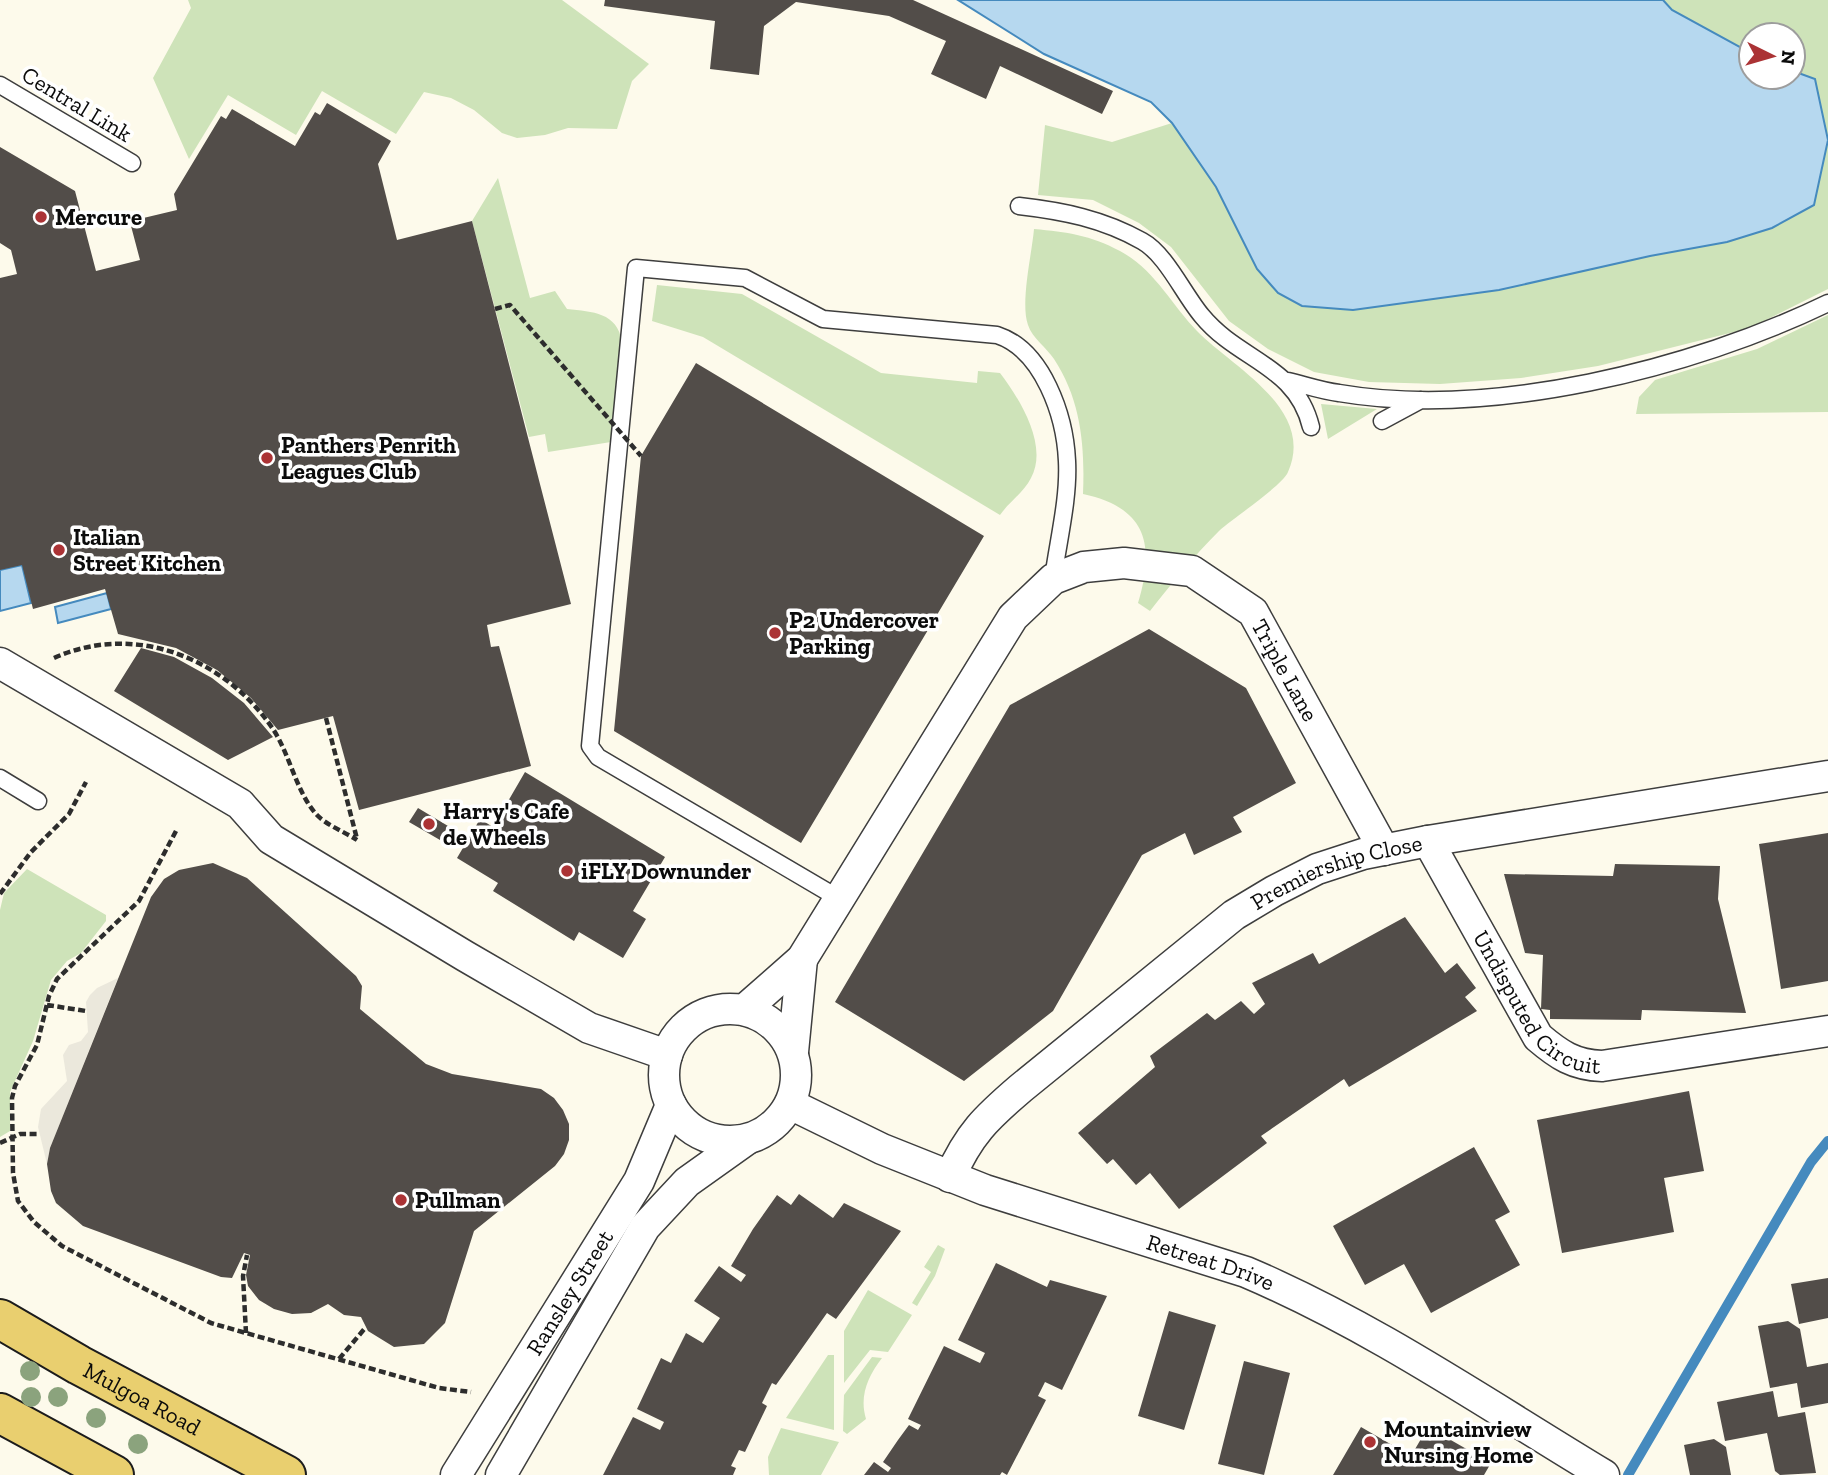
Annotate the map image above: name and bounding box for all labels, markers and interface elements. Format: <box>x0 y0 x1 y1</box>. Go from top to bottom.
north arrow <box>1737 21 1807 91</box>
text: N <box>1776 49 1801 66</box>
street label: Central Link <box>17 60 137 148</box>
place label: Mercure <box>55 203 142 231</box>
marker: Mercure <box>33 209 49 225</box>
place label: Panthers Penrith Leagues Club <box>281 431 457 485</box>
marker: Panthers Penrith Leagues Club <box>259 450 275 466</box>
place label: Italian Street Kitchen <box>73 523 222 577</box>
marker: Italian Street Kitchen <box>51 542 67 558</box>
place label: P2 Undercover Parking <box>789 606 939 660</box>
street label: Triple Lane <box>1246 614 1324 726</box>
marker: P2 Undercover Parking <box>767 625 783 641</box>
place label: Harry's Cafe de Wheels <box>443 797 569 851</box>
marker: Harry's Cafe de Wheels <box>421 816 437 832</box>
street label: Premiership Close <box>1245 829 1424 916</box>
place label: iFLY Downunder <box>581 857 751 885</box>
marker: iFLY Downunder <box>559 863 575 879</box>
street label: Undisputed Circuit <box>1467 925 1602 1080</box>
place label: Pullman <box>415 1186 501 1214</box>
marker: Pullman <box>393 1192 409 1208</box>
street label: Ransley Street <box>520 1224 619 1360</box>
street label: Retreat Drive <box>1143 1228 1279 1297</box>
street label: Mulgoa Road <box>79 1356 206 1441</box>
place label: Mountainview Nursing Home <box>1384 1415 1533 1469</box>
marker: Mountainview Nursing Home <box>1362 1434 1378 1450</box>

